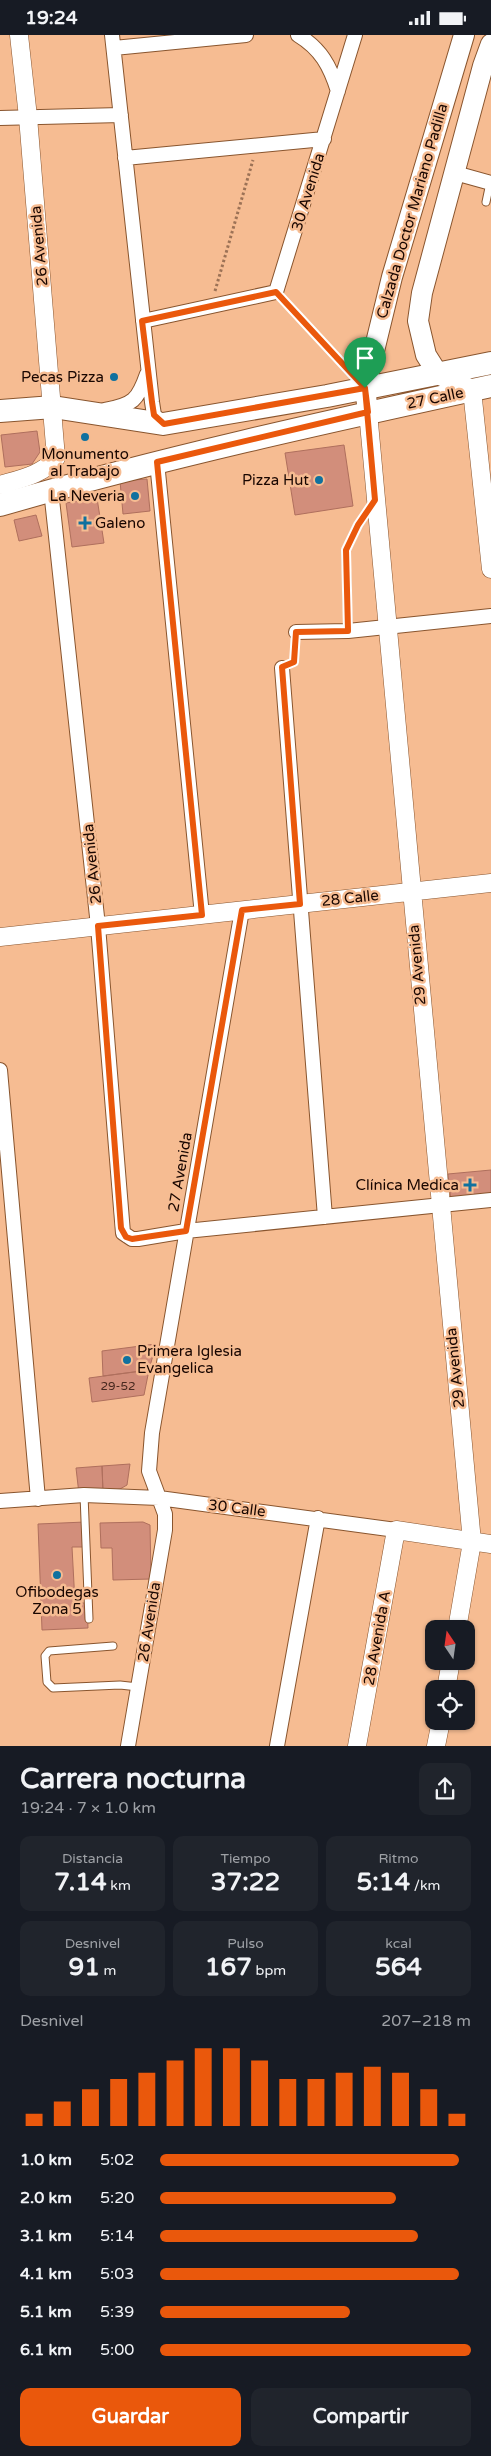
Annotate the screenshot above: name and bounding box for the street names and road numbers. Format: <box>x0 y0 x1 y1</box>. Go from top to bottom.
street label: Calzada Doctor Mariano Padilla <box>373 101 451 321</box>
street label: 30 Avenida <box>288 151 328 233</box>
street label: 26 Avenida <box>27 205 51 287</box>
street label: 27 Calle <box>405 383 465 413</box>
street label: 26 Avenida <box>79 823 105 905</box>
street label: 28 Calle <box>320 886 380 910</box>
street label: 29 Avenida <box>405 924 429 1006</box>
street label: 27 Avenida <box>164 1131 196 1213</box>
street label: 29 Avenida <box>442 1327 468 1409</box>
street label: 30 Calle <box>207 1496 267 1520</box>
street label: 26 Avenida <box>134 1581 164 1663</box>
street label: 28 Avenida A <box>360 1589 394 1687</box>

